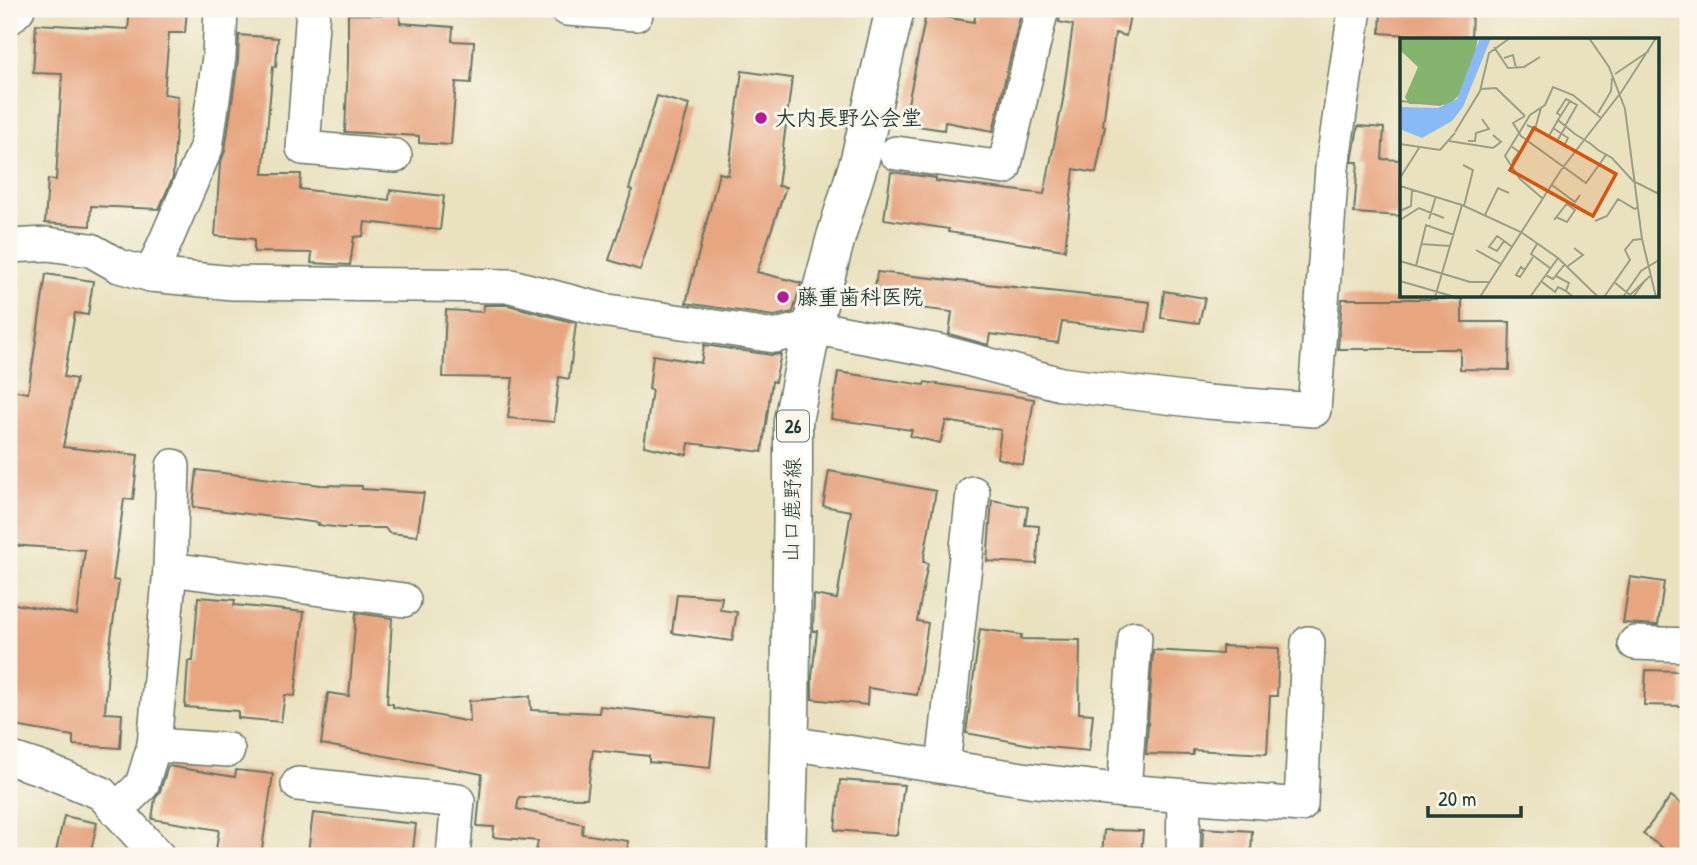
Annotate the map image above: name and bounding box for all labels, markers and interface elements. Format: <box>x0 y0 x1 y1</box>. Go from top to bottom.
inset map <box>1400 38 1658 298</box>
place label: 大内長野公会堂 <box>775 103 922 132</box>
marker: 大内長野公会堂 <box>753 110 769 126</box>
place label: 藤重歯科医院 <box>797 282 923 311</box>
marker: 藤重歯科医院 <box>775 289 791 305</box>
road number: 26 <box>777 410 809 442</box>
street label: 山口鹿野線 <box>776 457 807 563</box>
scale bar <box>1428 774 1520 818</box>
text: 20 m <box>1438 784 1476 813</box>

